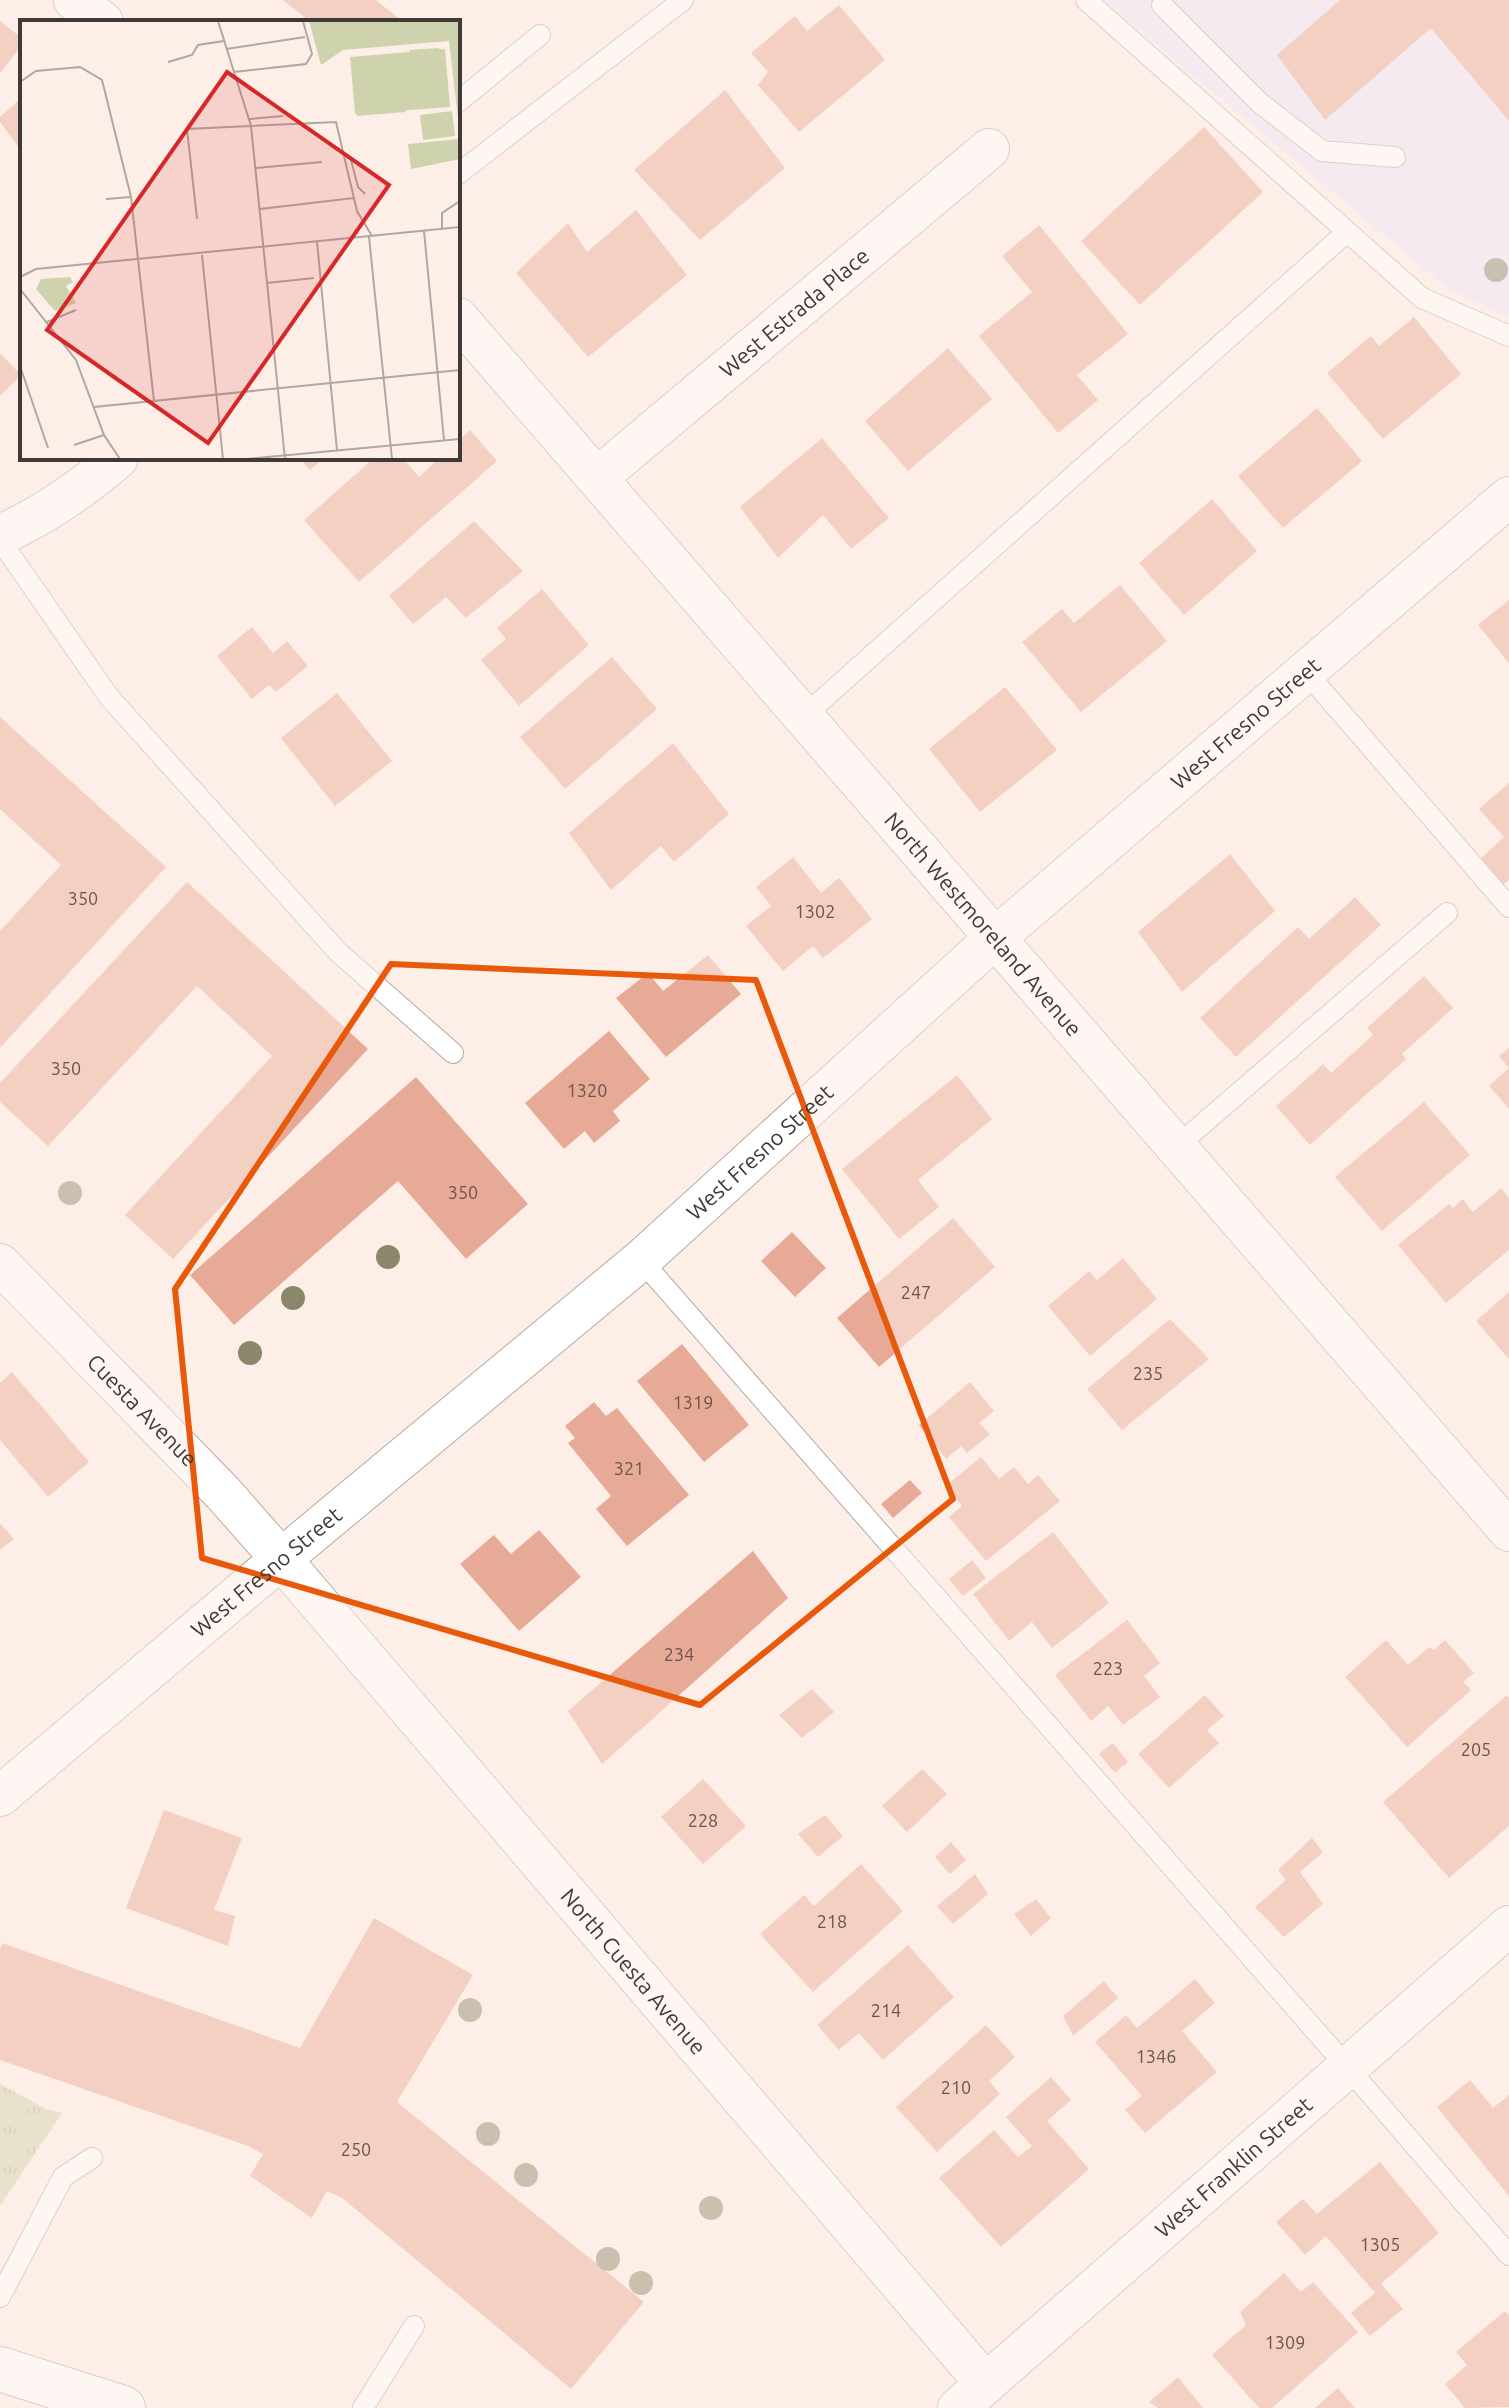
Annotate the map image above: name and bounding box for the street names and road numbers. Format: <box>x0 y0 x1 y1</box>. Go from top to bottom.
street label: West Estrada Place <box>714 242 874 382</box>
street label: West Fresno Street <box>1165 652 1325 794</box>
street label: North Westmoreland Avenue <box>880 807 1087 1041</box>
street label: West Fresno Street <box>681 1079 838 1224</box>
street label: Cuesta Avenue <box>83 1349 203 1471</box>
street label: West Fresno Street <box>186 1501 346 1642</box>
street label: North Cuesta Avenue <box>556 1883 711 2059</box>
street label: West Franklin Street <box>1150 2091 1317 2242</box>

